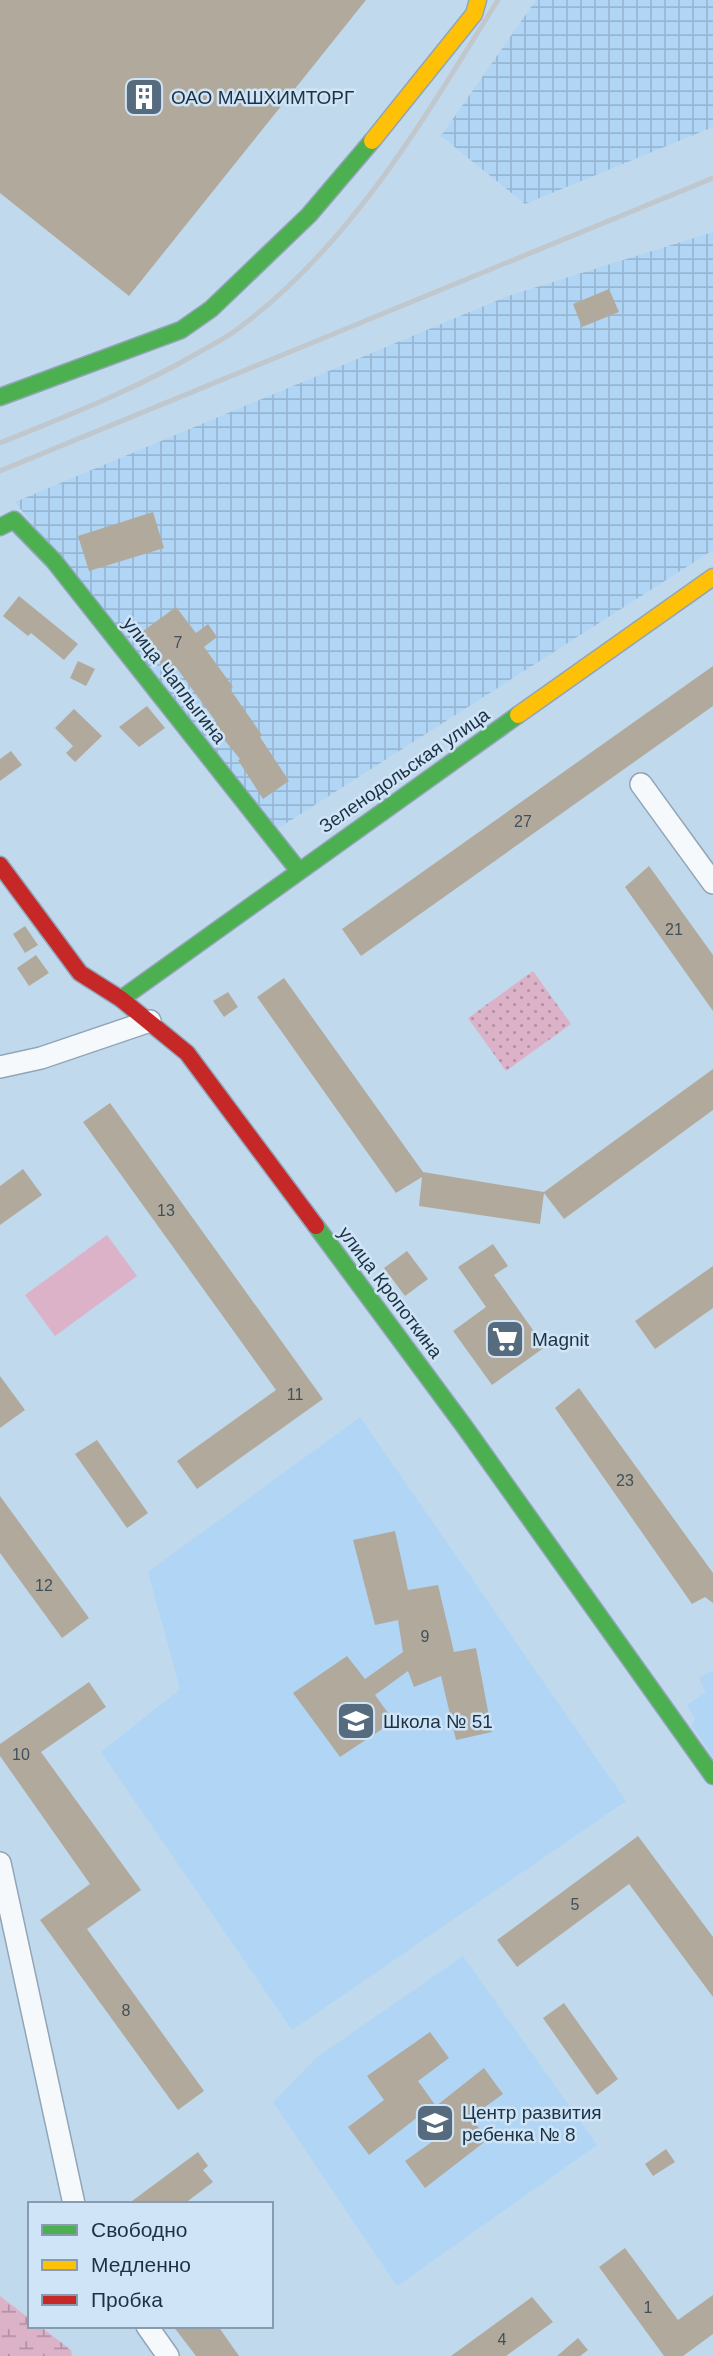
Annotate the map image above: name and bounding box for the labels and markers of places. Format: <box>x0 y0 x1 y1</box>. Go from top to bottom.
building icon: ОАО МАШХИМТОРГ <box>123 76 165 118</box>
place label: ОАО МАШХИМТОРГ <box>171 87 354 108</box>
supermarket icon: Magnit <box>484 1318 526 1360</box>
place label: Magnit <box>532 1329 590 1350</box>
school or university icon: Школа № 51 <box>335 1700 377 1742</box>
place label: Школа № 51 <box>383 1711 493 1732</box>
school or university icon: Центр развития ребенка № 8 <box>414 2102 456 2144</box>
place label: Центр развития ребенка № 8 <box>462 2102 602 2145</box>

